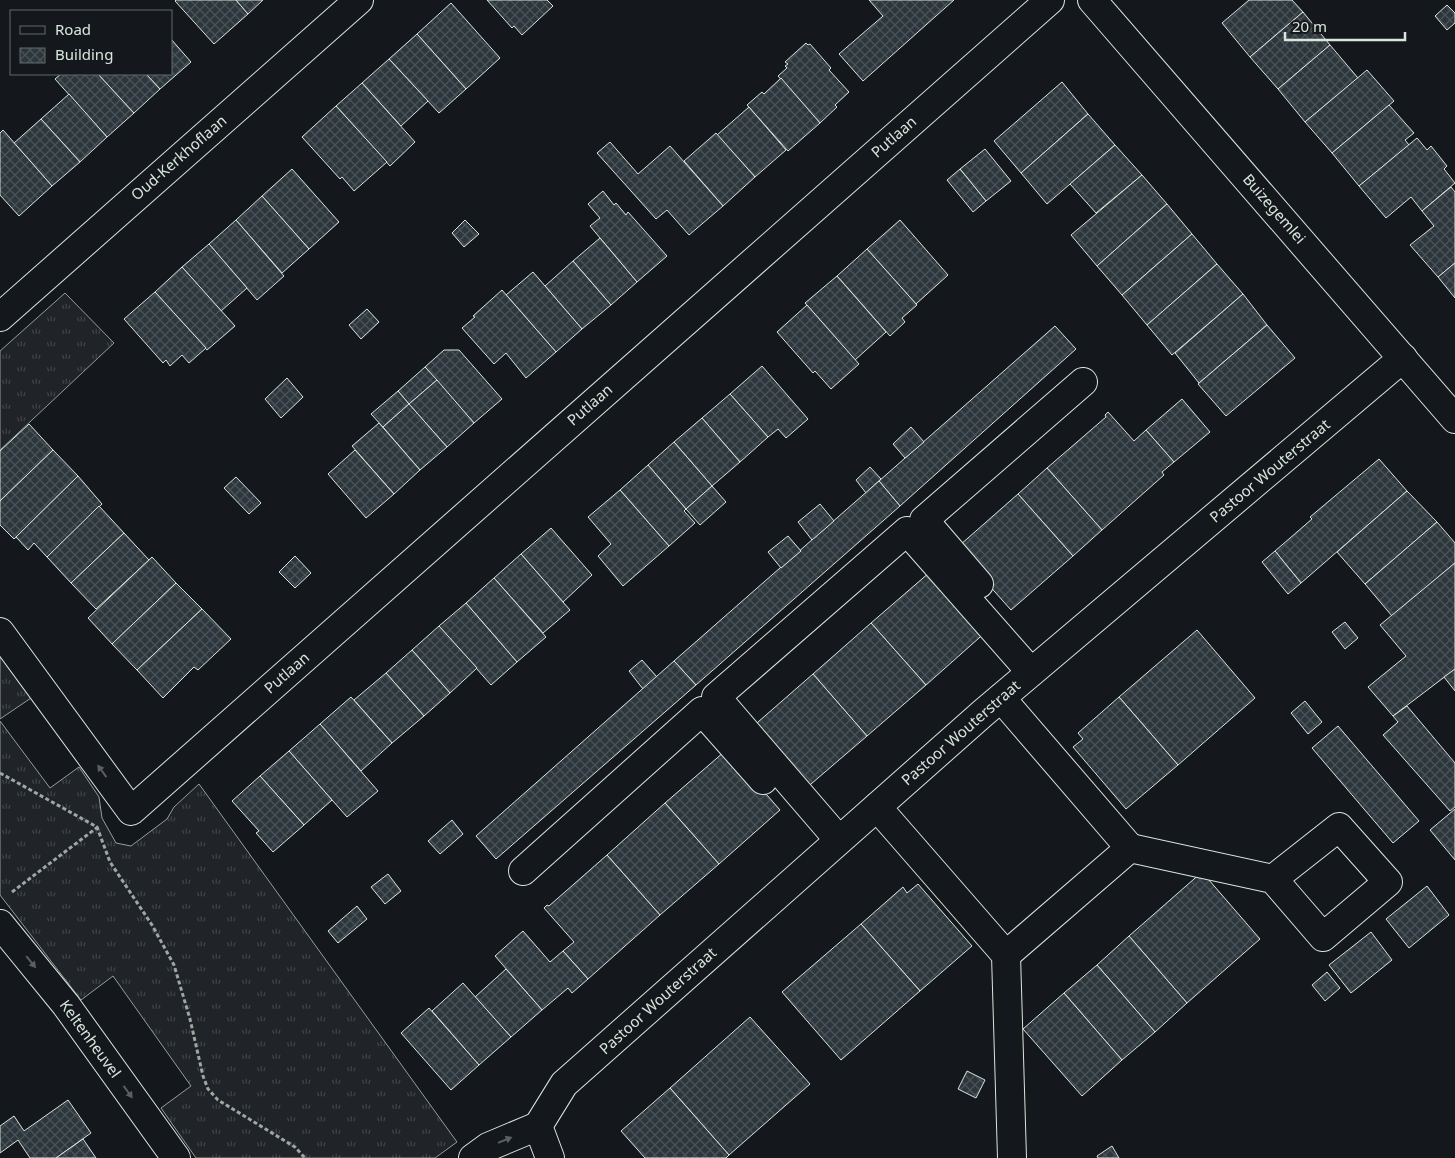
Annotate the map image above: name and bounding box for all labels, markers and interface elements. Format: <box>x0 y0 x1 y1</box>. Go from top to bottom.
legend <box>10 10 172 75</box>
scale bar <box>1285 10 1405 42</box>
text: 20 m <box>1292 16 1327 36</box>
text: Road <box>55 19 91 39</box>
text: Building <box>55 44 113 64</box>
street label: Oud-Kerkhoflaan <box>126 110 230 204</box>
street label: Putlaan <box>867 111 920 161</box>
street label: Buizegemlei <box>1239 169 1311 247</box>
street label: Putlaan <box>563 379 616 429</box>
street label: Pastoor Wouterstraat <box>1205 414 1334 526</box>
street label: Putlaan <box>260 647 313 697</box>
street label: Pastoor Wouterstraat <box>897 675 1024 789</box>
one-way arrow <box>97 764 107 778</box>
street label: Pastoor Wouterstraat <box>594 942 721 1058</box>
one-way arrow <box>25 955 36 968</box>
street label: Keltenheuvel <box>56 995 126 1081</box>
one-way arrow <box>123 1085 134 1098</box>
one-way arrow <box>498 1136 512 1144</box>

